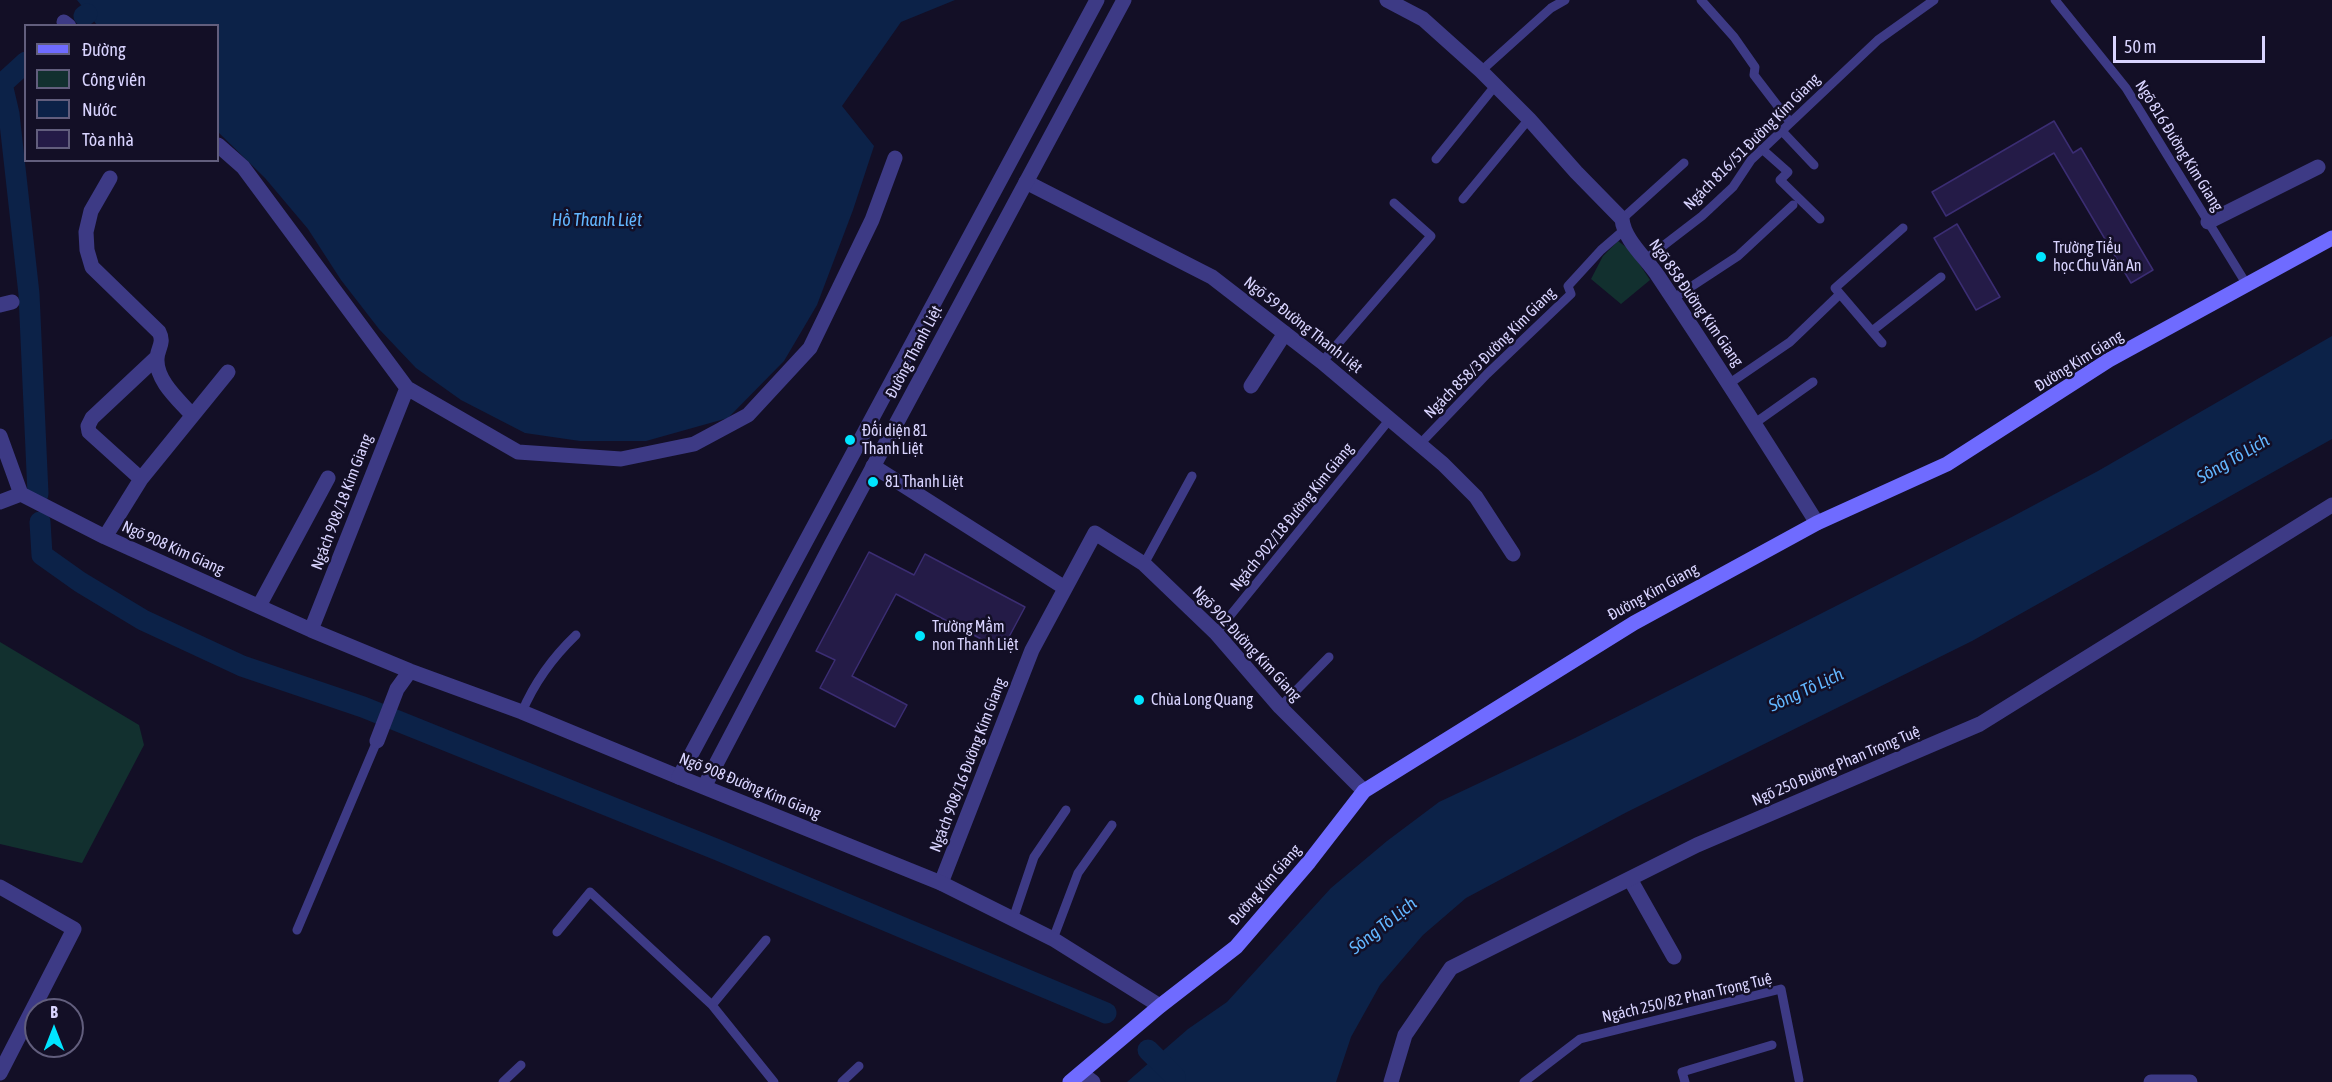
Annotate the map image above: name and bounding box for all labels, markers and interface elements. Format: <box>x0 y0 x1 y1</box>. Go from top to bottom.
legend <box>24 24 219 162</box>
scale bar <box>2116 24 2268 62</box>
text: 50 m <box>2124 36 2156 57</box>
text: Đường <box>82 39 126 60</box>
text: Công viên <box>82 69 146 90</box>
street label: Ngách 816/51 Đường Kim Giang <box>1680 70 1824 214</box>
street label: Ngõ 816 Đường Kim Giang <box>2131 77 2227 215</box>
text: Nước <box>82 99 116 120</box>
text: Tòa nhà <box>82 129 134 150</box>
water label: Hồ Thanh Liệt <box>552 209 642 231</box>
street label: Ngõ 858 Đường Kim Giang <box>1645 236 1747 370</box>
place label: Trường Tiểu học Chu Văn An <box>2053 238 2142 276</box>
marker: Trường Tiểu học Chu Văn An <box>2034 250 2048 264</box>
street label: Ngõ 59 Đường Thanh Liệt <box>1240 273 1366 377</box>
street label: Ngách 858/3 Đường Kim Giang <box>1420 283 1560 423</box>
street label: Đường Thanh Liệt <box>881 302 947 402</box>
street label: Đường Kim Giang <box>2031 326 2127 396</box>
place label: Đối diện 81 Thanh Liệt <box>862 421 928 459</box>
water label: Sông Tô Lịch <box>2193 430 2273 488</box>
street label: Ngách 908/18 Kim Giang <box>307 431 377 573</box>
marker: Đối diện 81 Thanh Liệt <box>843 433 857 447</box>
street label: Ngách 902/18 Đường Kim Giang <box>1226 439 1358 595</box>
place label: 81 Thanh Liệt <box>885 472 964 492</box>
marker: 81 Thanh Liệt <box>866 475 880 489</box>
street label: Ngõ 908 Kim Giang <box>119 517 227 579</box>
street label: Đường Kim Giang <box>1604 559 1702 625</box>
street label: Ngõ 902 Đường Kim Giang <box>1188 582 1306 706</box>
place label: Trường Mầm non Thanh Liệt <box>932 617 1019 655</box>
marker: Trường Mầm non Thanh Liệt <box>913 629 927 643</box>
water label: Sông Tô Lịch <box>1765 663 1847 717</box>
street label: Ngách 908/16 Đường Kim Giang <box>926 675 1010 855</box>
place label: Chùa Long Quang <box>1151 690 1253 710</box>
marker: Chùa Long Quang <box>1132 693 1146 707</box>
street label: Ngõ 250 Đường Phan Trọng Tuệ <box>1749 722 1923 810</box>
street label: Ngõ 908 Đường Kim Giang <box>676 749 824 823</box>
street label: Đường Kim Giang <box>1225 841 1305 929</box>
water label: Sông Tô Lịch <box>1345 893 1421 959</box>
street label: Ngách 250/82 Phan Trọng Tuệ <box>1600 969 1774 1027</box>
north arrow <box>24 998 84 1058</box>
text: B <box>50 1003 58 1021</box>

